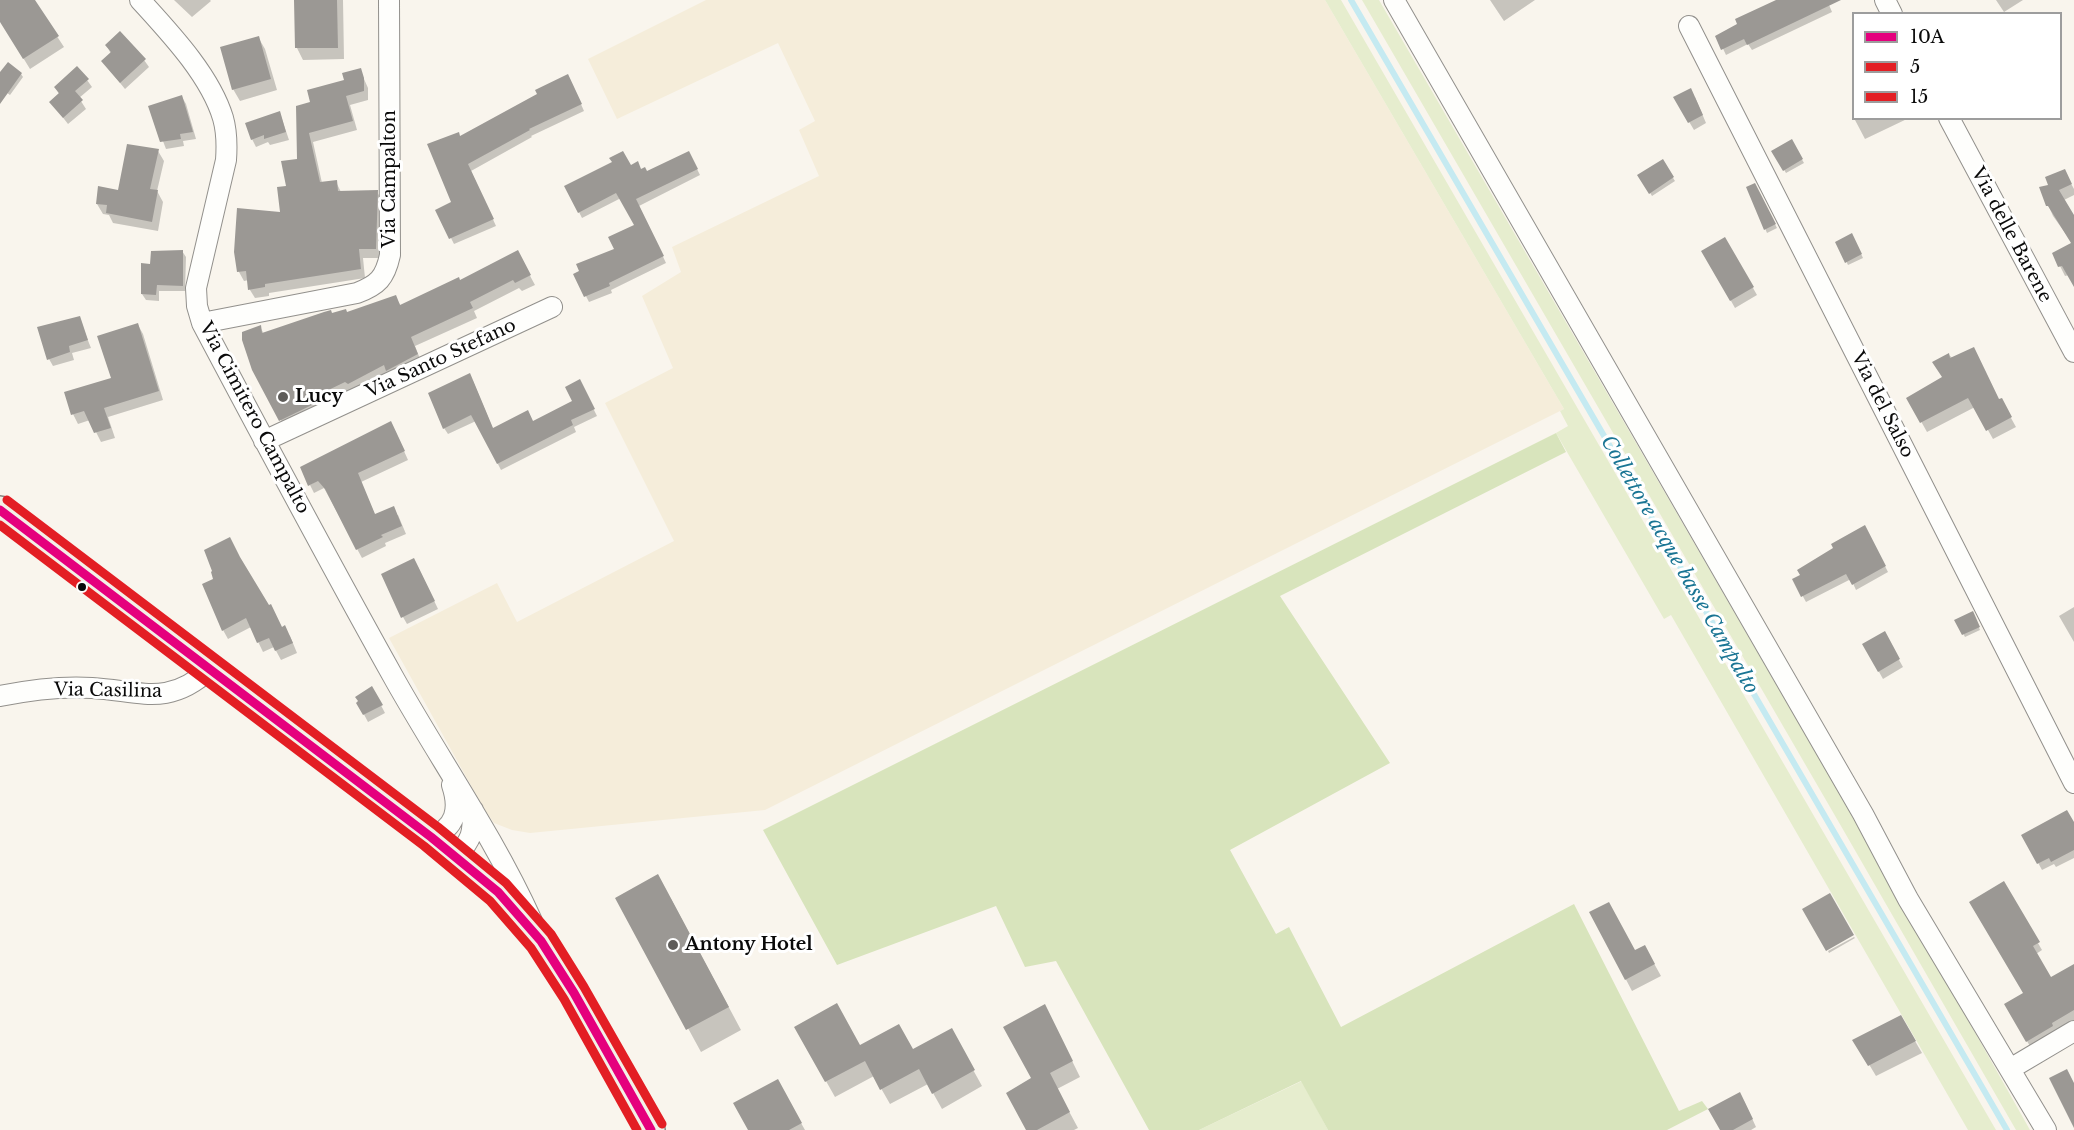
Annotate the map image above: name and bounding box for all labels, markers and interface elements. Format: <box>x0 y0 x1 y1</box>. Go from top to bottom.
legend <box>1852 12 2062 120</box>
text: 10A <box>1910 26 1944 48</box>
text: 5 <box>1910 56 1920 78</box>
text: 15 <box>1910 86 1928 108</box>
street label: Via Campalton <box>379 110 401 248</box>
street label: Via delle Barene <box>1966 164 2056 306</box>
street label: Via Santo Stefano <box>363 315 519 403</box>
street label: Via Cimitero Campalto <box>194 318 314 518</box>
street label: Via del Salso <box>1846 348 1918 462</box>
place label: Lucy <box>295 386 343 408</box>
marker: Lucy <box>276 390 290 404</box>
water label: Collettore acque basse Campalto <box>1595 431 1763 699</box>
unlabelled marker <box>76 581 88 593</box>
street label: Via Casilina <box>54 679 162 703</box>
place label: Antony Hotel <box>685 934 813 956</box>
marker: Antony Hotel <box>666 938 680 952</box>

